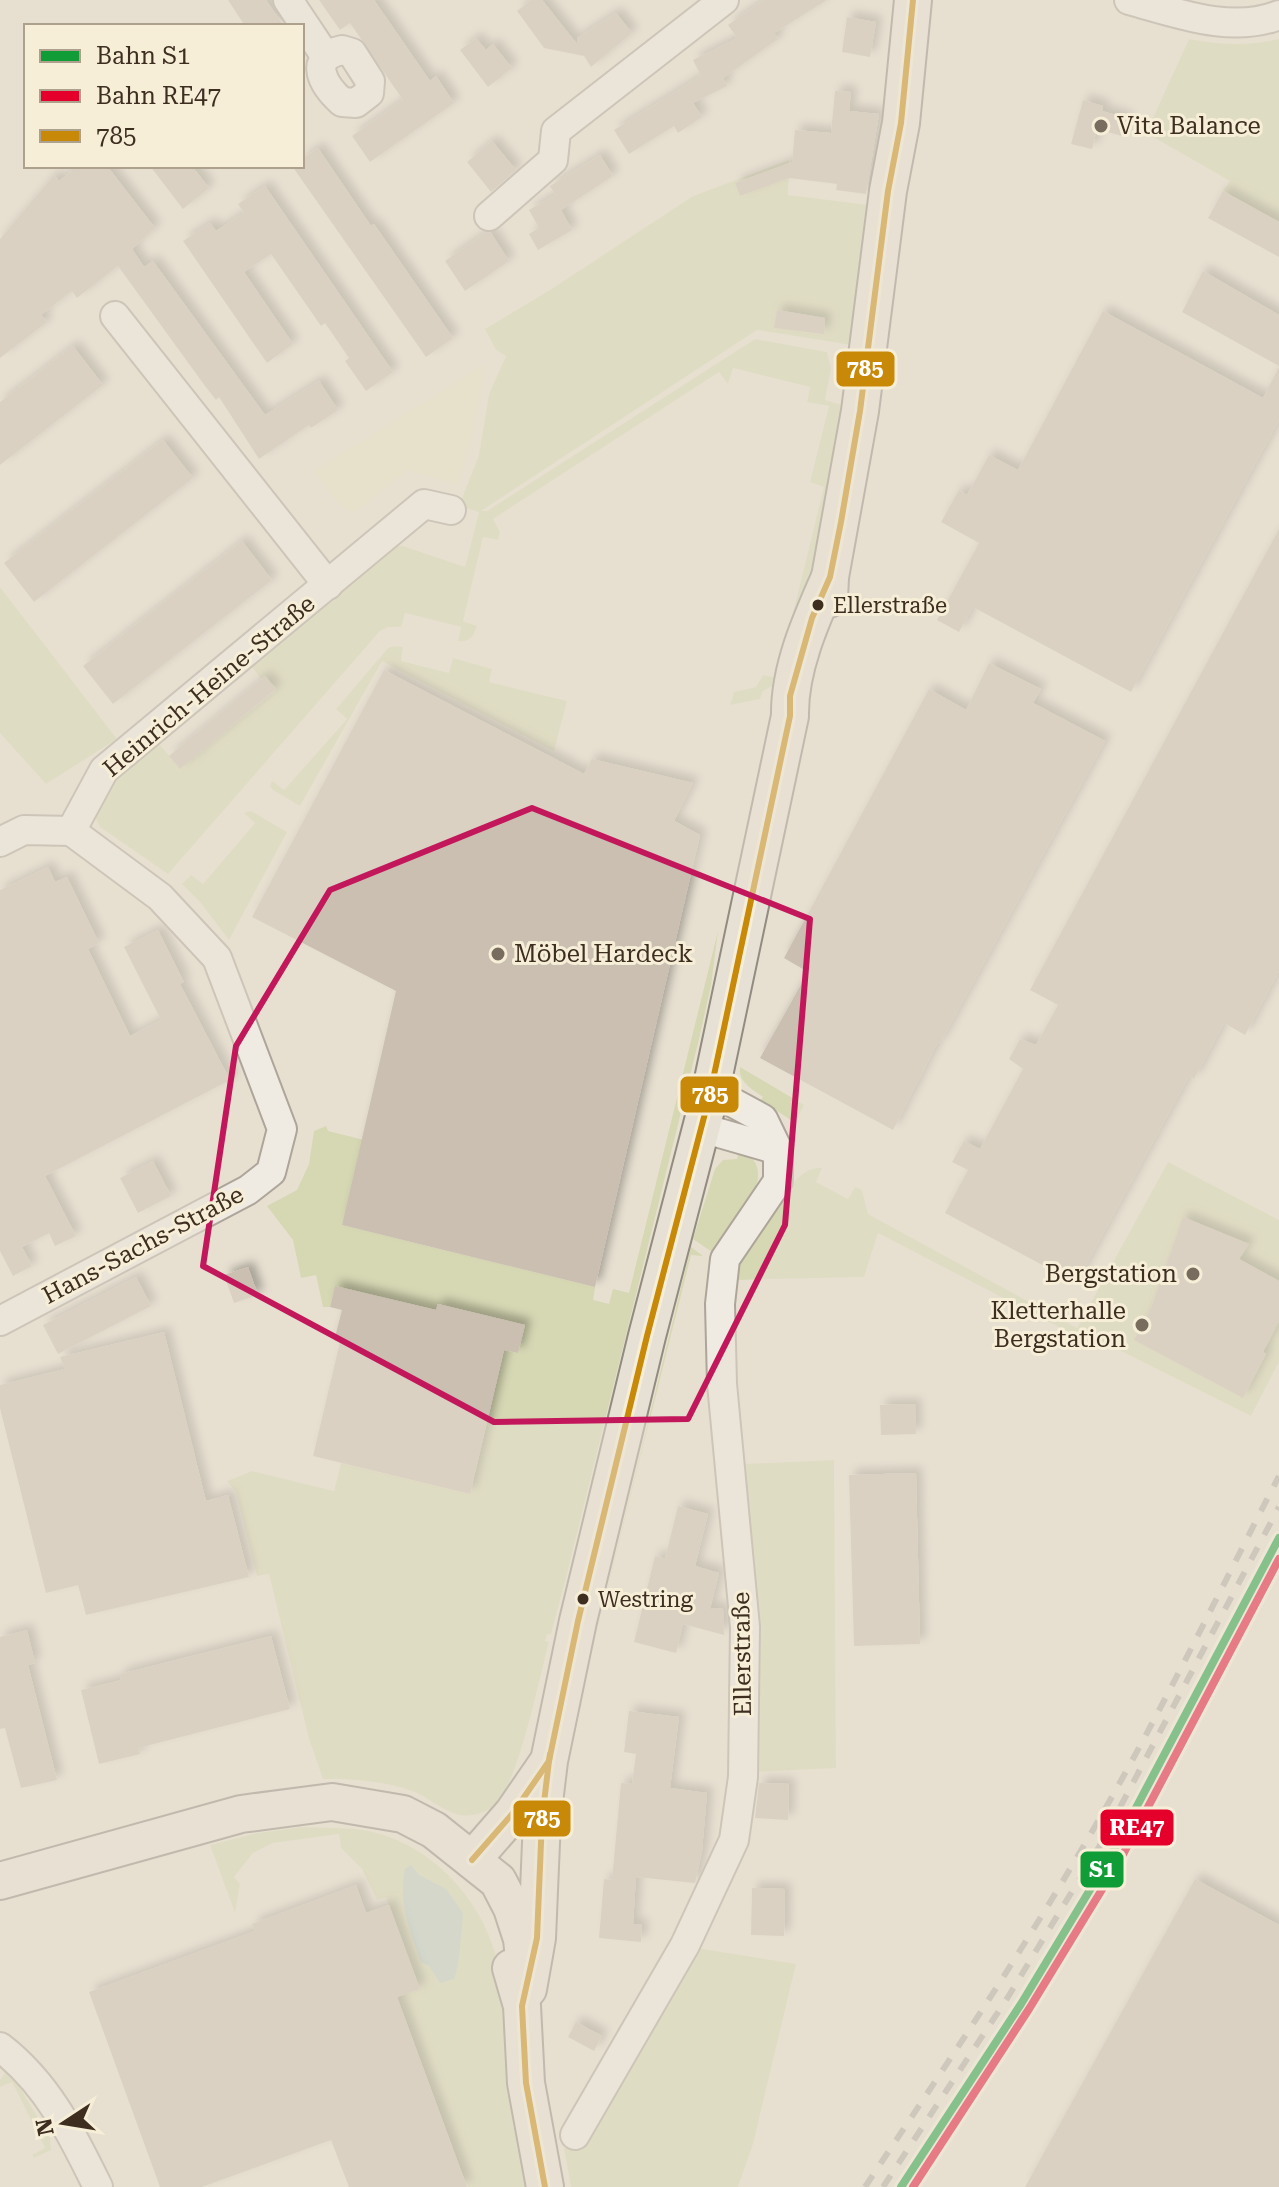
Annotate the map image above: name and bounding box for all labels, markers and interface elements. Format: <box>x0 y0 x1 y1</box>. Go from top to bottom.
legend <box>24 24 304 168</box>
text: Bahn S1 <box>96 42 190 70</box>
text: Bahn RE47 <box>96 82 221 110</box>
place label: Vita Balance <box>1117 112 1261 140</box>
marker: Vita Balance <box>1092 117 1110 135</box>
text: 785 <box>96 122 136 150</box>
line badge: 785 <box>835 350 896 388</box>
text: 785 <box>847 356 883 381</box>
street label: Heinrich-Heine-Straße <box>98 589 320 783</box>
place label: Ellerstraße <box>833 593 947 618</box>
marker: Ellerstraße <box>810 597 826 613</box>
place label: Möbel Hardeck <box>514 940 693 968</box>
marker: Möbel Hardeck <box>489 945 507 963</box>
line badge: 785 <box>679 1075 740 1114</box>
text: 785 <box>692 1082 728 1107</box>
street label: Hans-Sachs-Straße <box>38 1180 248 1310</box>
place label: Bergstation <box>1045 1260 1177 1288</box>
marker: Bergstation <box>1184 1265 1202 1283</box>
place label: Kletterhalle Bergstation <box>990 1297 1126 1353</box>
marker: Kletterhalle Bergstation <box>1133 1316 1151 1334</box>
place label: Westring <box>598 1587 693 1612</box>
marker: Westring <box>575 1591 591 1607</box>
street label: Ellerstraße <box>727 1592 757 1716</box>
line badge: 785 <box>512 1799 572 1838</box>
text: 785 <box>524 1806 560 1831</box>
line badge: RE47 <box>1099 1808 1175 1847</box>
text: RE47 <box>1109 1815 1165 1840</box>
line badge: S1 <box>1079 1850 1125 1889</box>
text: S1 <box>1089 1857 1115 1882</box>
north arrow <box>24 2083 104 2163</box>
text: N <box>31 2116 59 2138</box>

